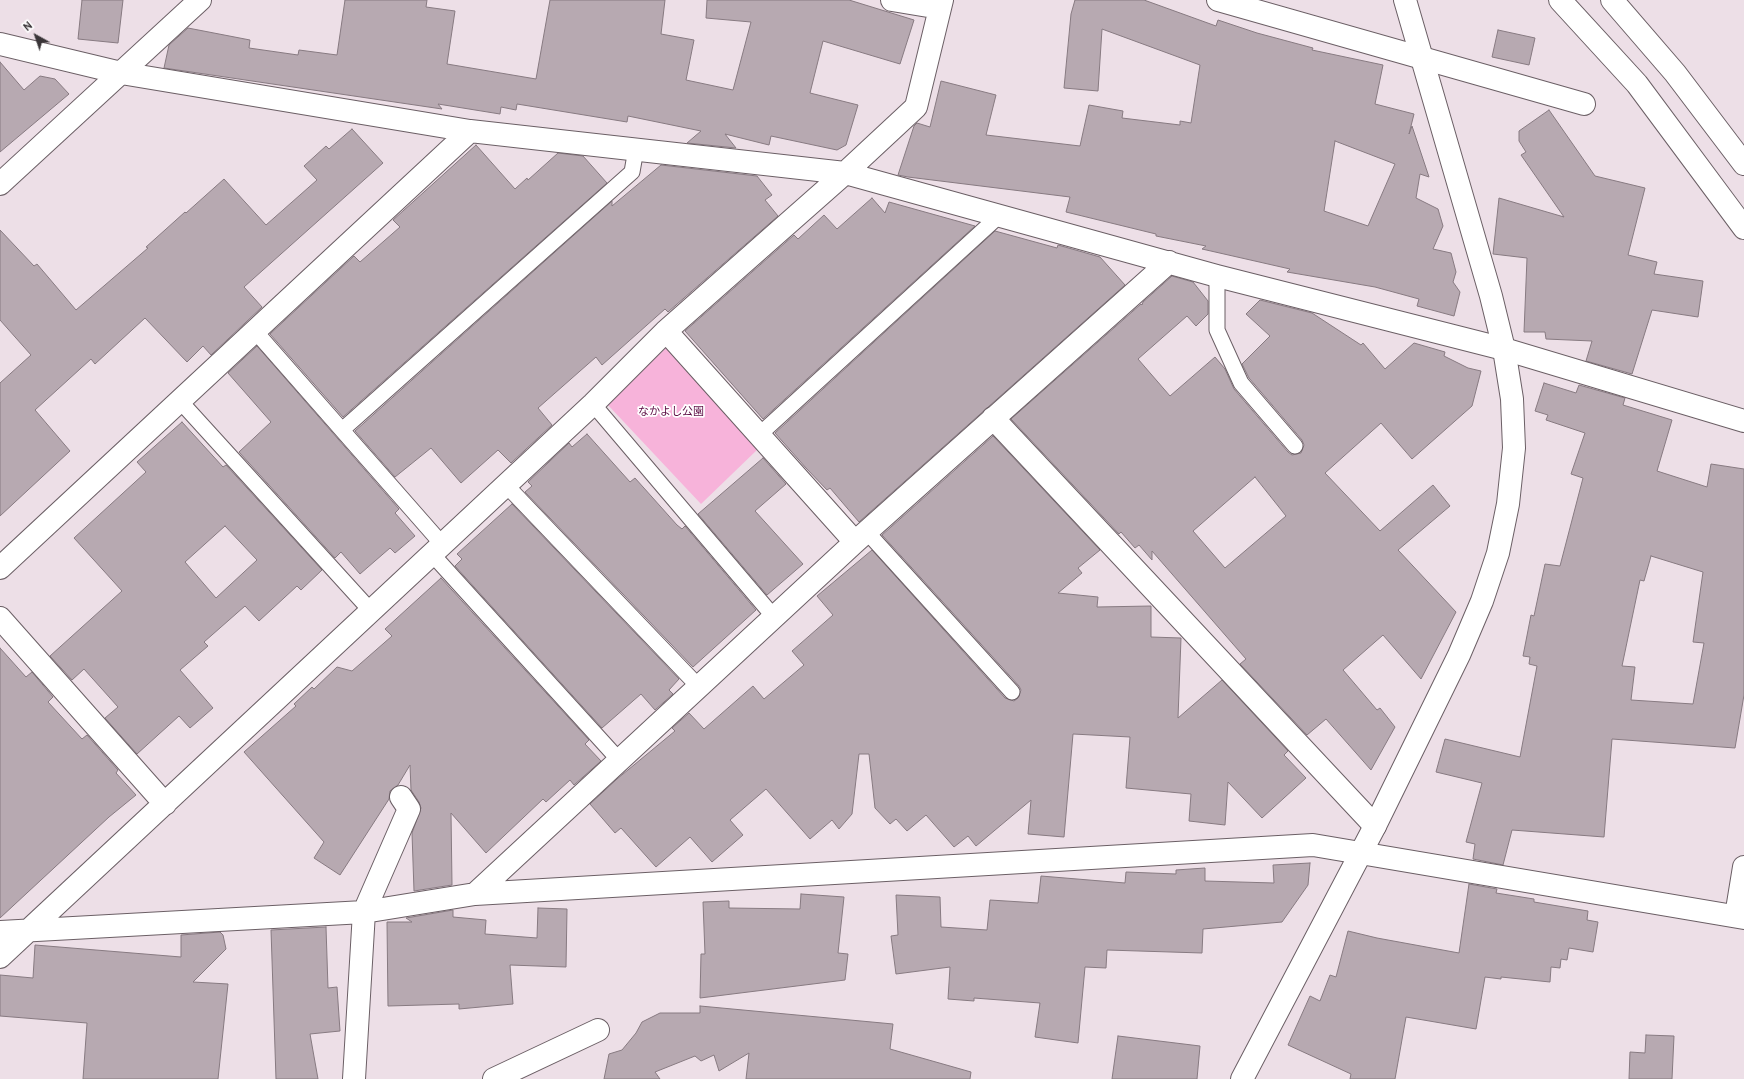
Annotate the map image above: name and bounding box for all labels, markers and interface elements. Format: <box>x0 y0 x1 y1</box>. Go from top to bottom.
north arrow <box>16 16 56 56</box>
text: N <box>21 19 36 35</box>
park label: なかよし公園 <box>638 406 704 420</box>

